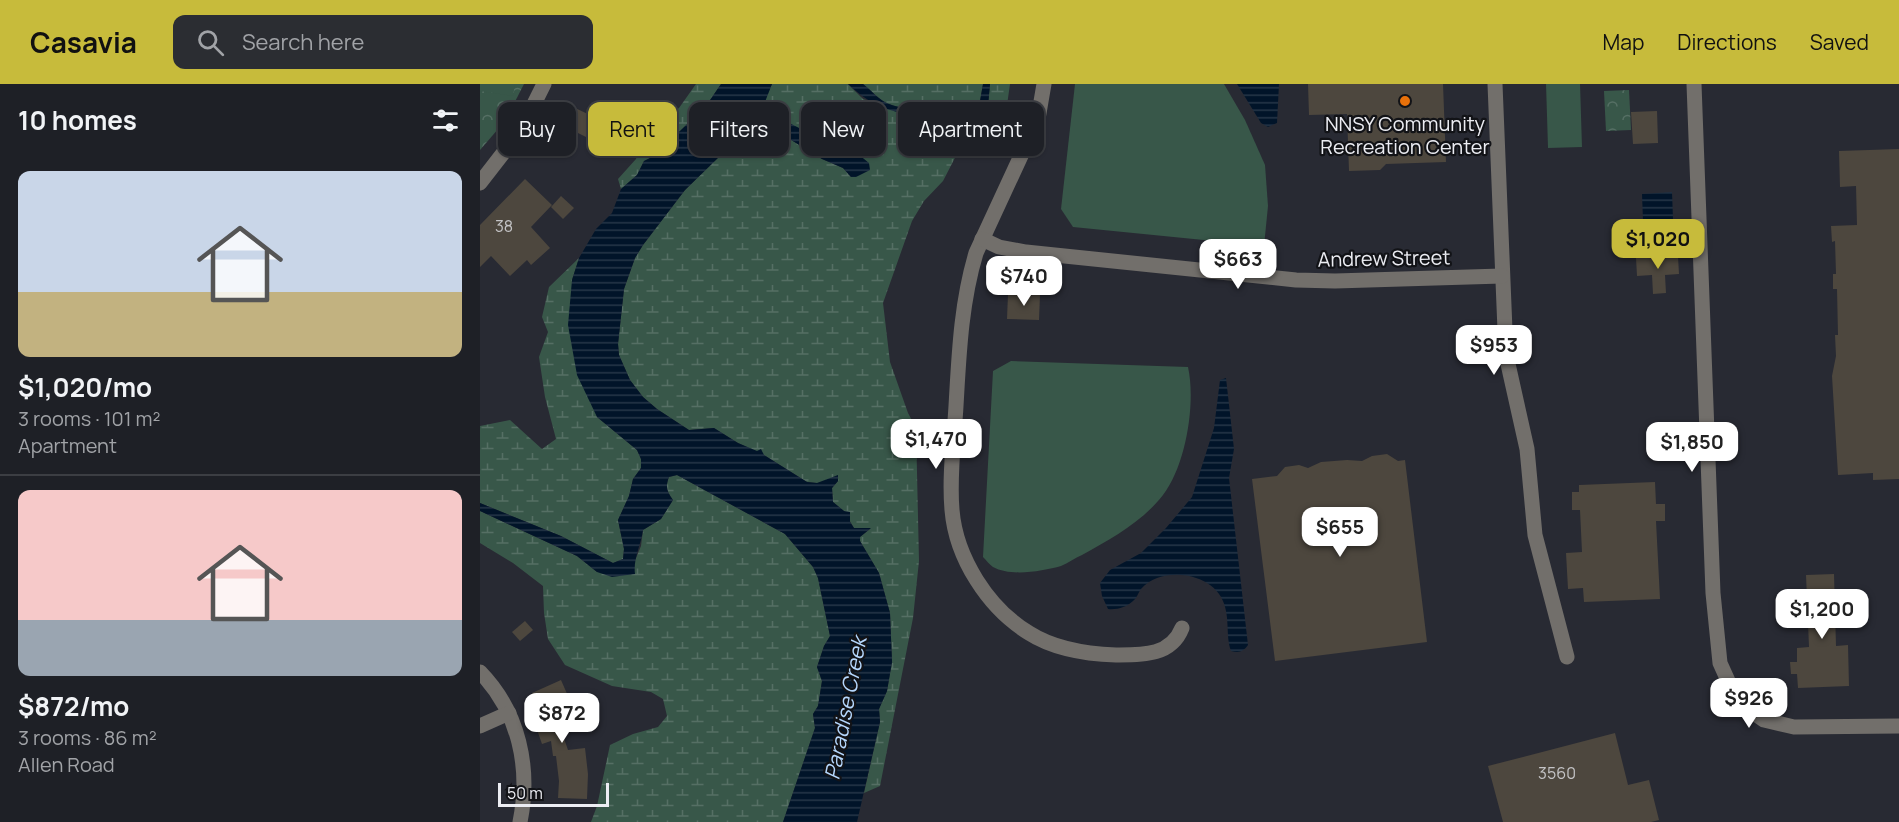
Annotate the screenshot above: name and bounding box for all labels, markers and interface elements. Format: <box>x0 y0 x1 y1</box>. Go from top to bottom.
search box <box>173 15 593 69</box>
text: Casavia <box>30 23 137 61</box>
icon: search <box>194 26 227 59</box>
text: Search here <box>242 27 364 57</box>
text: Map <box>1603 28 1644 56</box>
text: Directions <box>1677 28 1777 56</box>
text: Saved <box>1810 28 1869 56</box>
marker: NNSY Community Recreation Center <box>1398 94 1412 108</box>
text: 10 homes <box>18 102 137 138</box>
chip: Buy <box>498 102 576 156</box>
chip: Rent <box>588 102 677 156</box>
chip: Filters <box>689 102 789 156</box>
chip: New <box>801 102 886 156</box>
chip: Apartment <box>898 102 1044 156</box>
icon: filters <box>429 104 462 137</box>
place label: NNSY Community Recreation Center <box>1320 110 1490 160</box>
icon: home <box>186 210 294 318</box>
house number: 38 <box>495 215 513 237</box>
pin: $1,020 <box>1609 219 1707 270</box>
text: $1,020 <box>1626 225 1690 252</box>
pin: $663 <box>1202 239 1274 290</box>
street label: Andrew Street <box>1317 243 1451 273</box>
text: $663 <box>1213 245 1263 272</box>
pin: $740 <box>988 256 1060 307</box>
text: $740 <box>1000 262 1048 289</box>
pin: $953 <box>1458 325 1530 376</box>
text: $953 <box>1470 331 1518 358</box>
text: $1,020/mo <box>18 369 152 405</box>
text: 3 rooms · 101 m² <box>18 405 160 432</box>
pin: $1,470 <box>887 419 985 470</box>
pin: $1,850 <box>1643 422 1741 473</box>
text: $1,470 <box>905 425 967 452</box>
text: $1,850 <box>1660 428 1724 455</box>
text: Apartment <box>18 432 117 459</box>
pin: $655 <box>1304 507 1376 558</box>
text: $655 <box>1316 513 1364 540</box>
icon: home <box>186 529 294 637</box>
pin: $1,200 <box>1773 589 1871 640</box>
text: $1,200 <box>1790 595 1854 622</box>
water label: Paradise Creek <box>817 632 873 782</box>
pin: $926 <box>1713 678 1785 729</box>
text: $926 <box>1724 684 1774 711</box>
text: $872/mo <box>18 688 129 724</box>
pin: $872 <box>526 693 598 744</box>
text: $872 <box>538 699 586 726</box>
text: 3 rooms · 86 m² <box>18 724 157 751</box>
text: Allen Road <box>18 751 115 778</box>
house number: 3560 <box>1538 762 1576 784</box>
scale bar <box>498 780 609 808</box>
text: 50 m <box>507 782 543 804</box>

